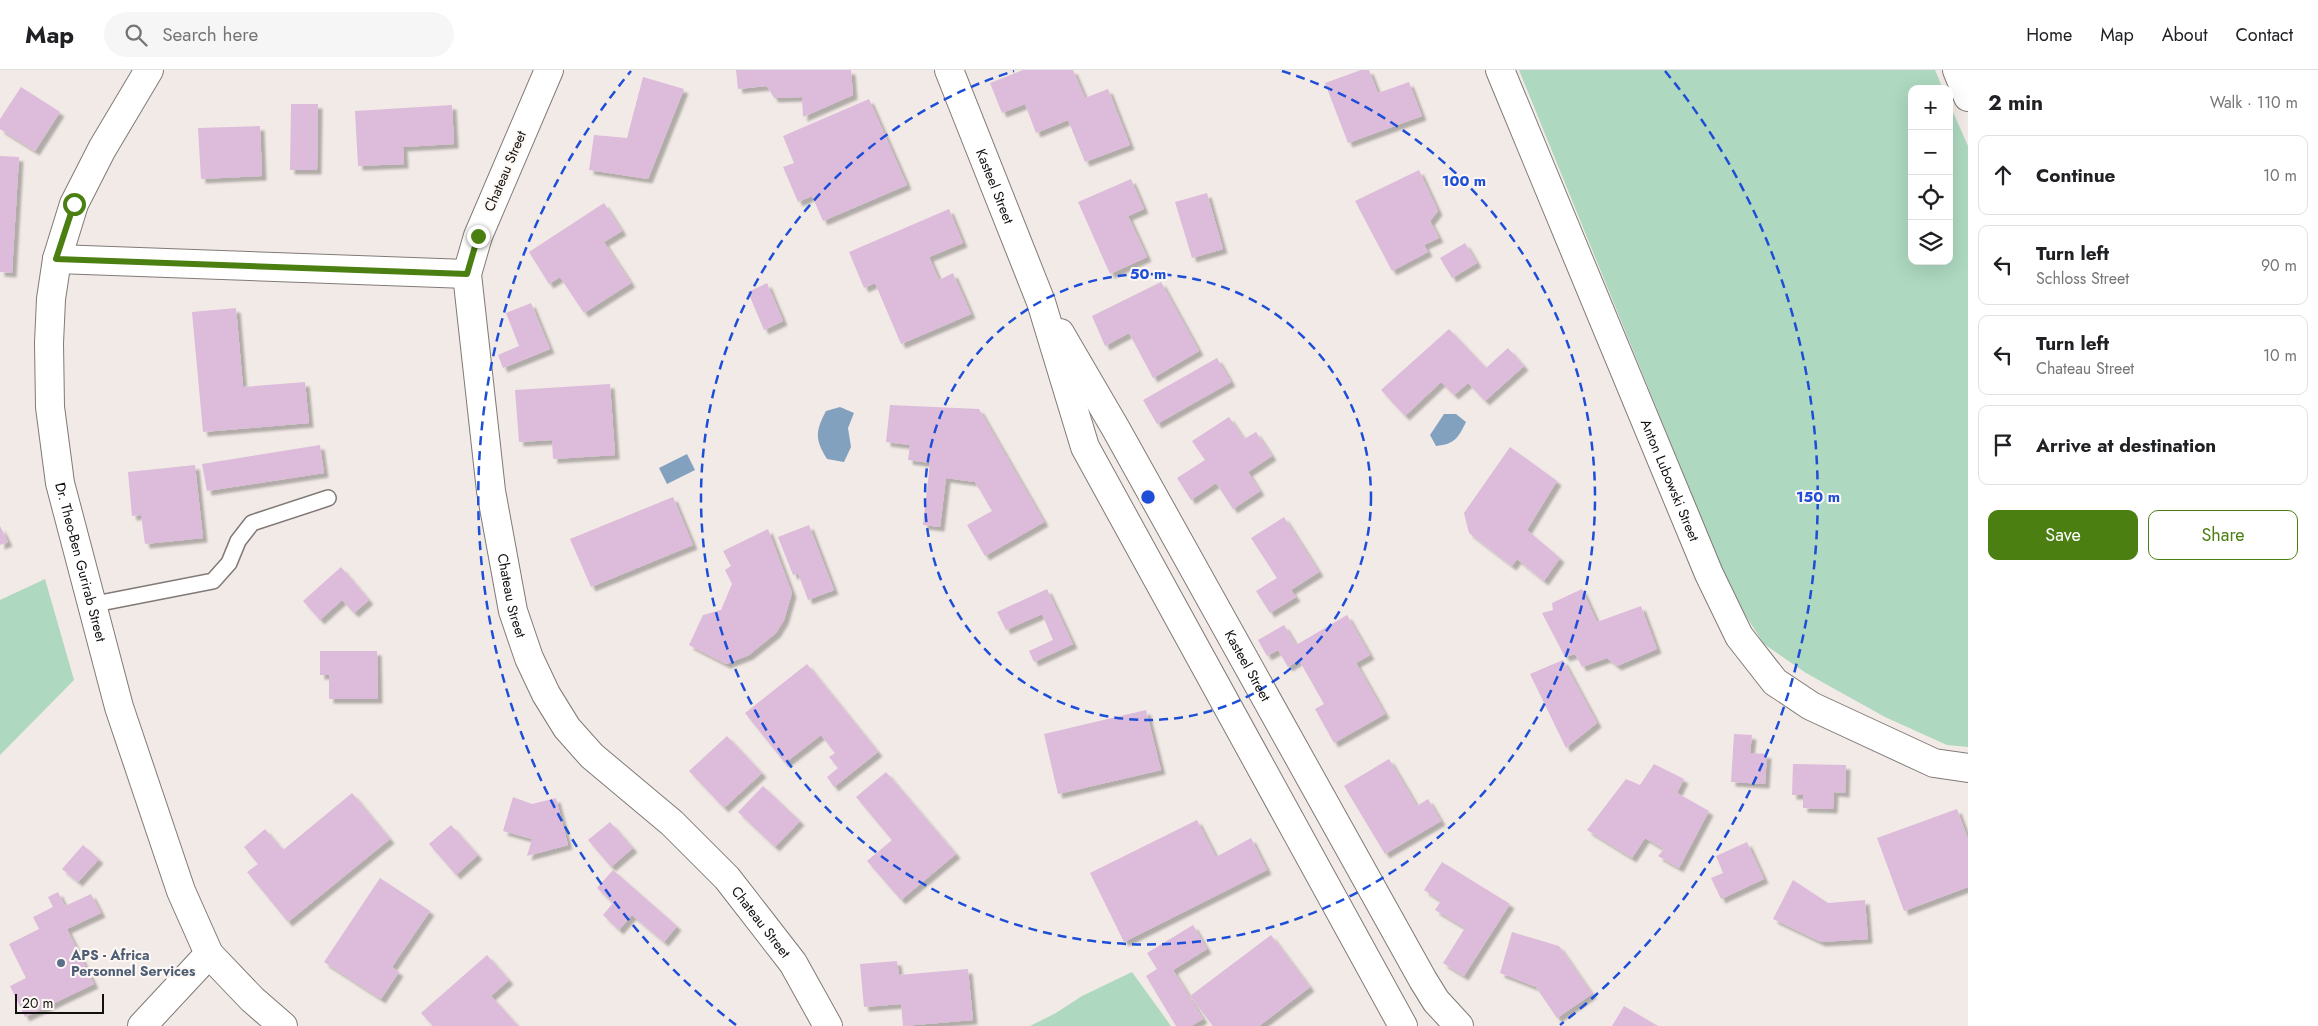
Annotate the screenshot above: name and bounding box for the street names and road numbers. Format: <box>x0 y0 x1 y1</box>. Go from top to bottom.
street label: Chateau Street <box>479 127 531 214</box>
street label: Kasteel Street <box>971 146 1019 227</box>
street label: Anton Lubowski Street <box>1636 416 1705 545</box>
street label: Dr. Theo-Ben Gurirab Street <box>50 480 112 644</box>
street label: Chateau Street <box>493 552 532 641</box>
street label: Kasteel Street <box>1220 626 1276 706</box>
street label: Chateau Street <box>727 882 796 962</box>

